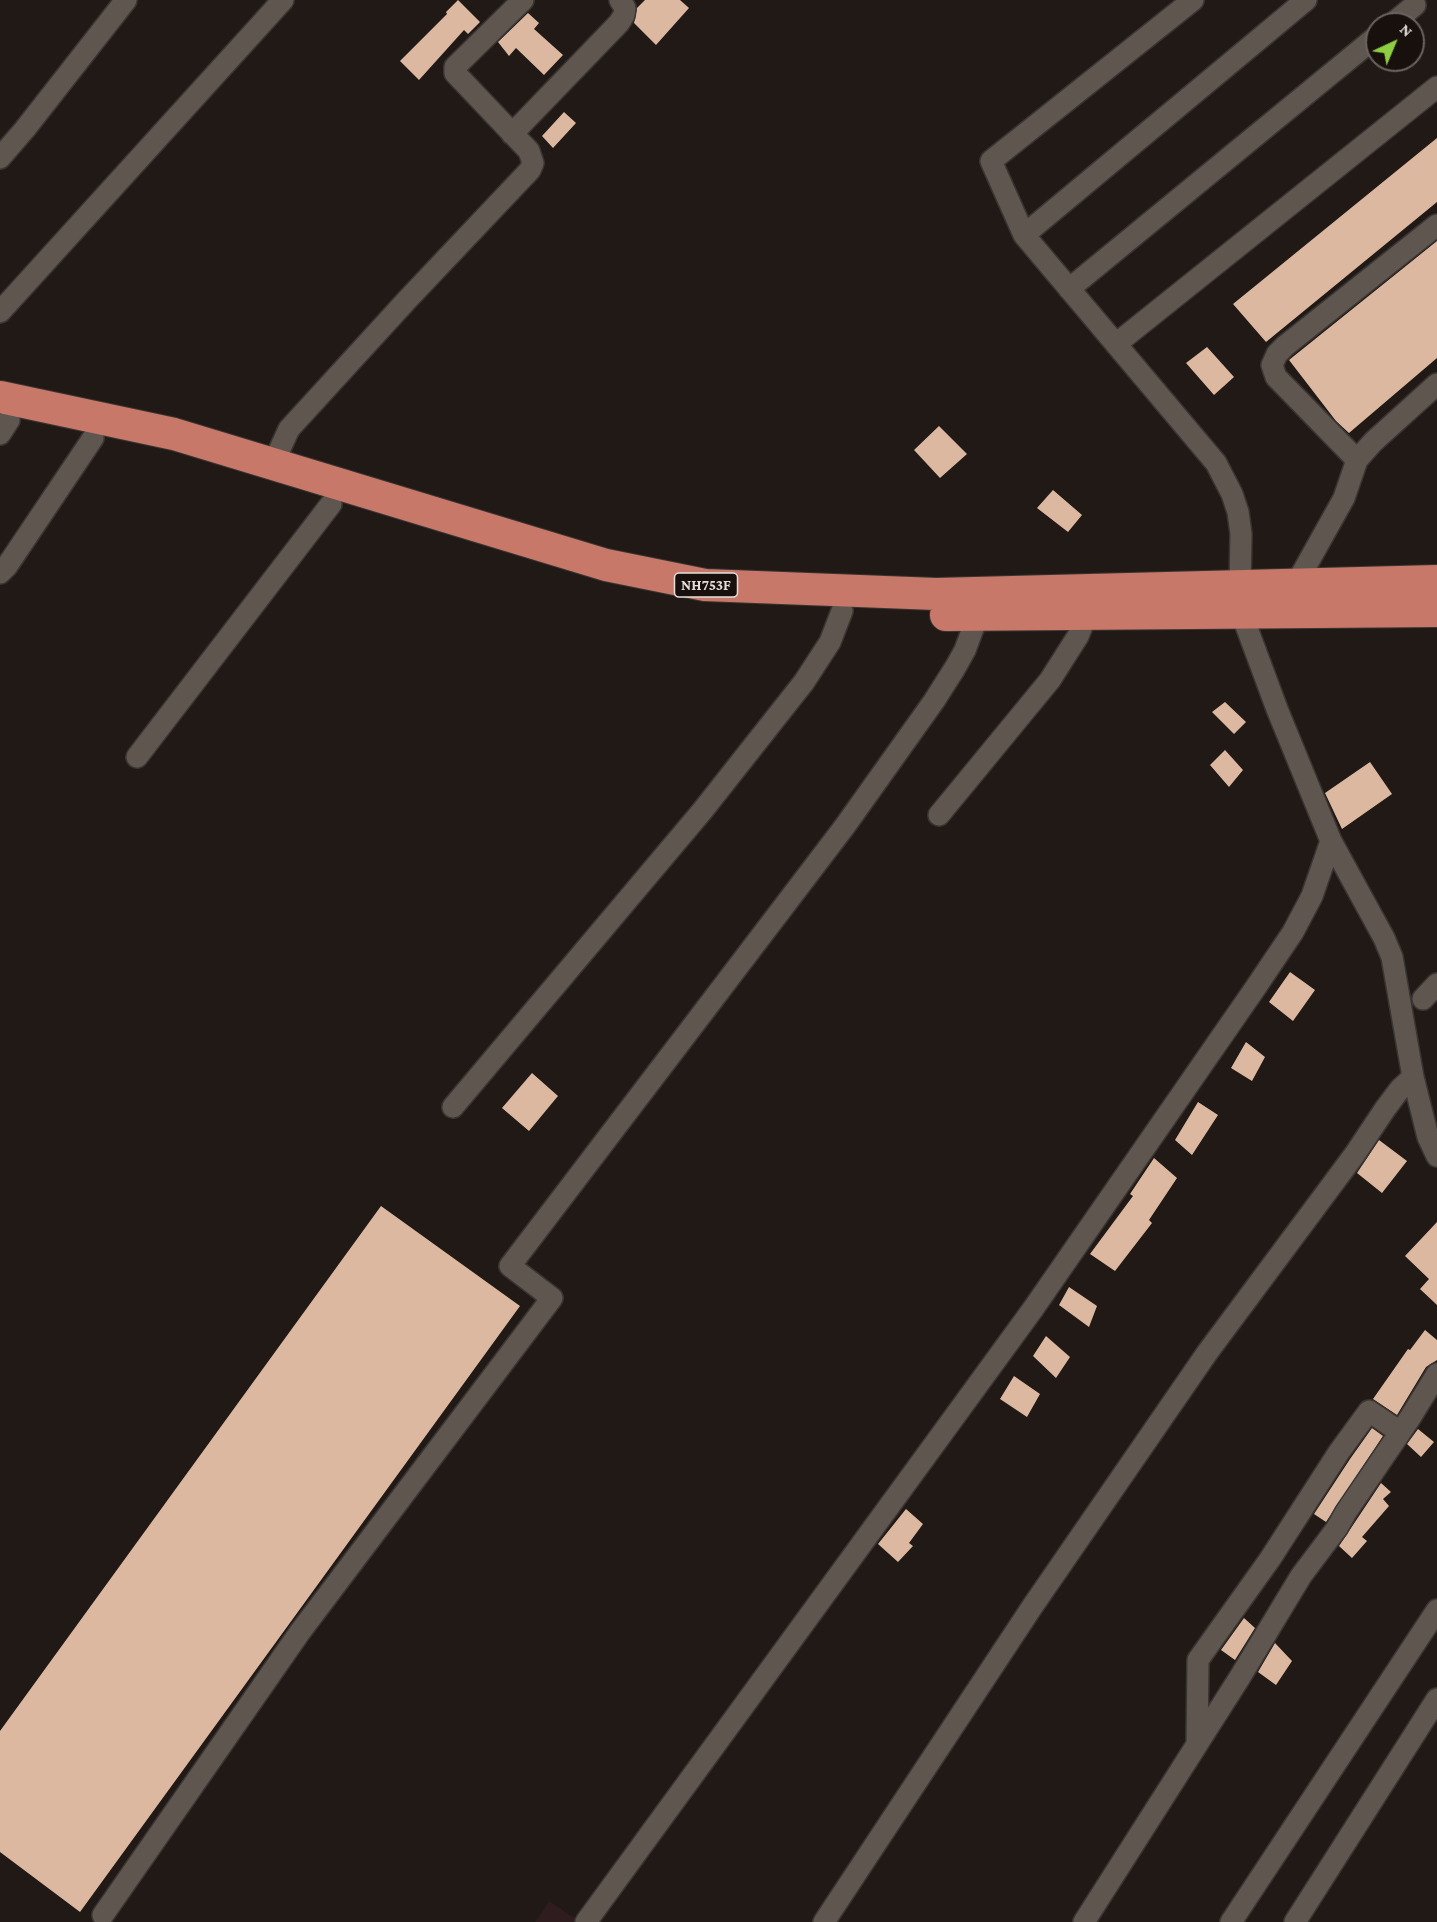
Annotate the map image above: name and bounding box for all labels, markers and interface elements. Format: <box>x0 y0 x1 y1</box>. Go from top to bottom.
north arrow <box>1365 12 1425 72</box>
text: N <box>1397 20 1416 40</box>
road number: NH753F <box>674 573 738 597</box>

